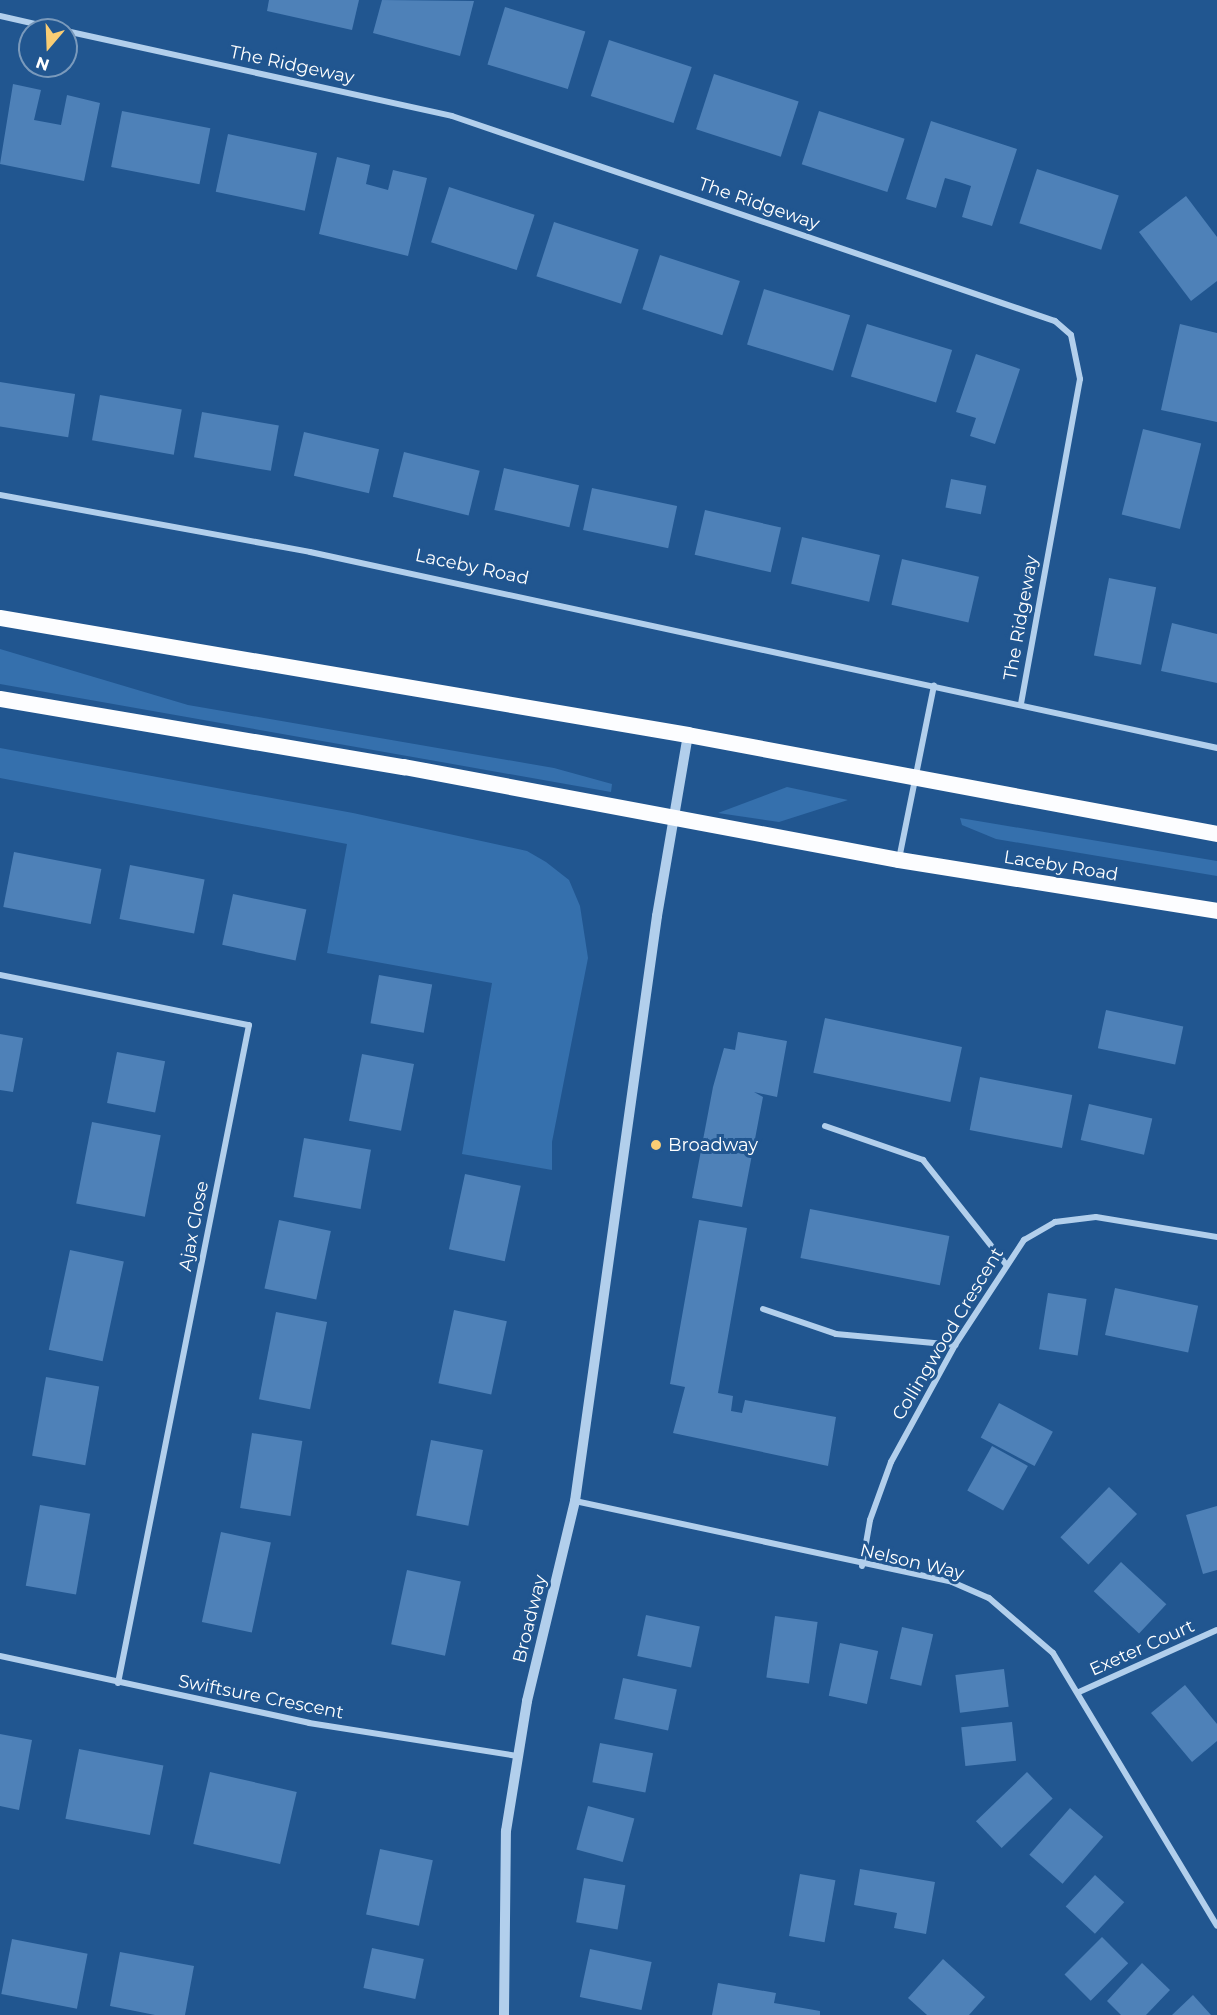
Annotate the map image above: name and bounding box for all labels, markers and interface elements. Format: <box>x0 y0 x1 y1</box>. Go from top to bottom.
north arrow <box>18 18 78 78</box>
street label: The Ridgeway <box>228 41 356 89</box>
text: N <box>33 53 52 75</box>
street label: The Ridgeway <box>696 173 822 235</box>
street label: Laceby Road <box>413 544 531 590</box>
street label: The Ridgeway <box>999 554 1043 682</box>
street label: Laceby Road <box>1002 846 1120 886</box>
place label: Broadway <box>668 1134 758 1156</box>
marker: Broadway <box>649 1138 663 1152</box>
street label: Ajax Close <box>175 1179 213 1273</box>
street label: Collingwood Crescent <box>888 1244 1008 1424</box>
street label: Nelson Way <box>858 1540 966 1584</box>
street label: Broadway <box>509 1573 551 1665</box>
street label: Exeter Court <box>1086 1615 1198 1681</box>
street label: Swiftsure Crescent <box>176 1670 346 1724</box>

